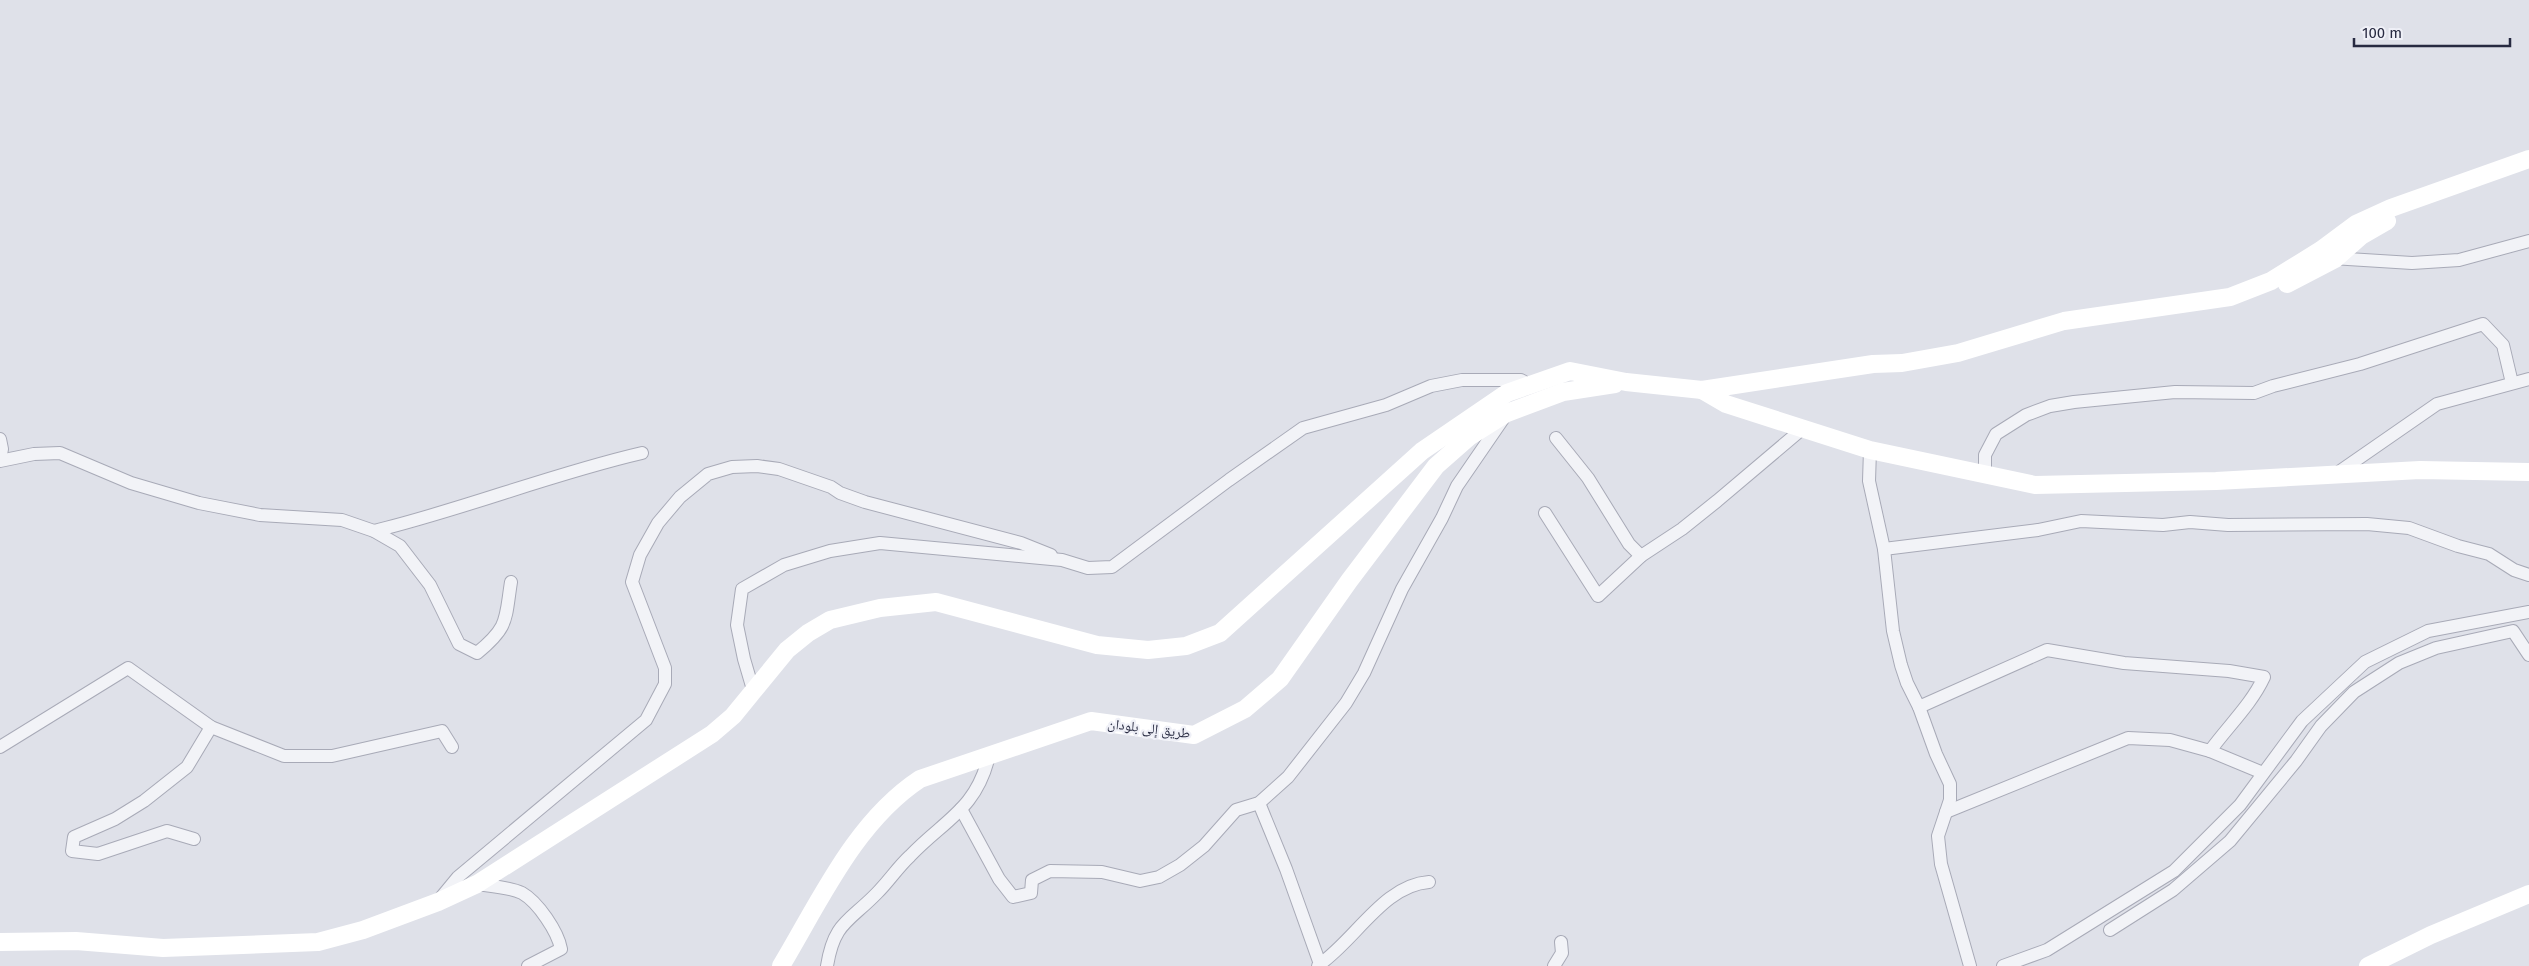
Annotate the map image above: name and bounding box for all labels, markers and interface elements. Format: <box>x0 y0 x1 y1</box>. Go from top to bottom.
scale bar <box>2354 15 2510 47</box>
text: 100 m <box>2362 24 2402 42</box>
street label: طريق إلى بلودان <box>1106 715 1191 743</box>

